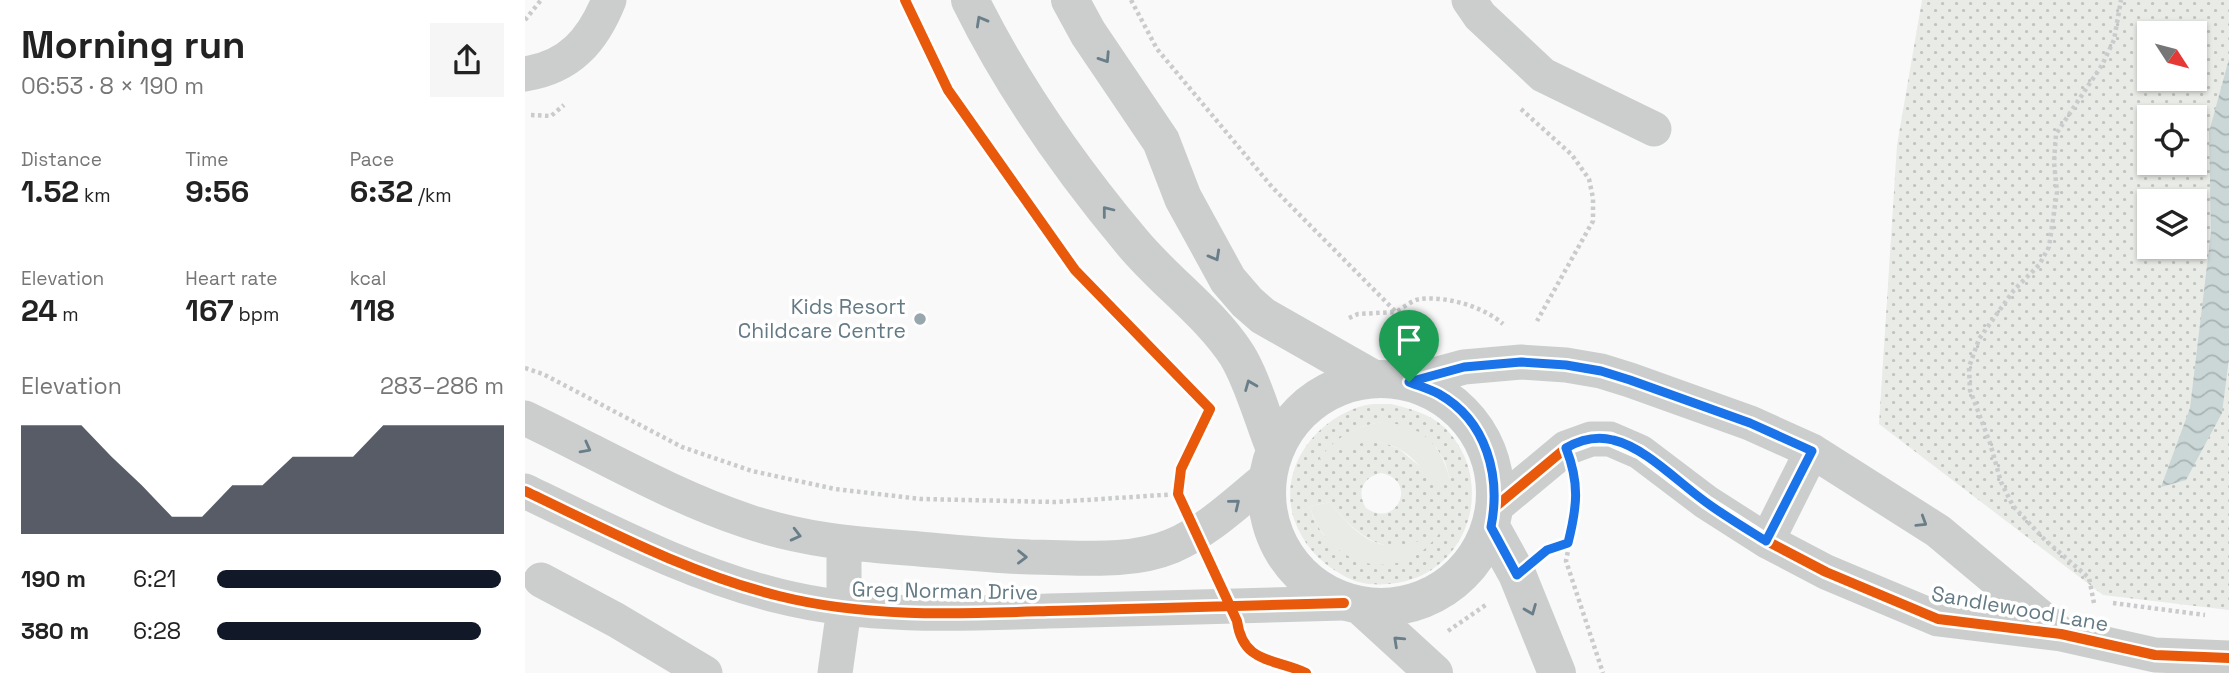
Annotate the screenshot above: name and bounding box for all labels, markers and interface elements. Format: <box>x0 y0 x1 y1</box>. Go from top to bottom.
one-way arrow <box>976 16 989 29</box>
text: Morning run <box>21 21 246 69</box>
north arrow <box>2137 21 2207 91</box>
map controls <box>2137 21 2207 259</box>
button: share <box>430 23 504 97</box>
one-way arrow <box>1097 51 1110 64</box>
text: 06:53 · 8 × 190 m <box>21 71 204 101</box>
button: locate <box>2137 105 2207 175</box>
text: Distance <box>21 147 102 172</box>
text: Time <box>185 147 229 172</box>
text: Pace <box>350 147 394 172</box>
text: 1.52 <box>21 172 79 211</box>
text: 9:56 <box>185 172 249 211</box>
text: 6:32 <box>350 172 413 211</box>
text: km <box>79 183 111 208</box>
text: /km <box>413 183 452 208</box>
button: layers <box>2137 189 2207 259</box>
one-way arrow <box>1103 206 1115 219</box>
one-way arrow <box>1207 249 1220 262</box>
text: Elevation <box>21 266 104 291</box>
text: Heart rate <box>185 266 278 291</box>
text: kcal <box>350 266 386 291</box>
text: 24 <box>21 291 57 330</box>
text: 167 <box>185 291 234 330</box>
text: 118 <box>350 291 395 330</box>
place label: Kids Resort Childcare Centre <box>738 293 906 344</box>
text: m <box>57 302 79 327</box>
text: bpm <box>234 302 279 327</box>
pin <box>1379 310 1439 382</box>
marker: Kids Resort Childcare Centre <box>912 311 928 327</box>
icon: arrive <box>1390 321 1428 359</box>
text: Elevation <box>21 371 122 401</box>
text: 283–286 m <box>380 371 504 401</box>
one-way arrow <box>1244 380 1258 392</box>
one-way arrow <box>579 440 591 453</box>
one-way arrow <box>1227 499 1239 512</box>
one-way arrow <box>1915 513 1928 526</box>
one-way arrow <box>790 527 802 541</box>
one-way arrow <box>1017 549 1028 564</box>
text: 190 m <box>21 564 86 594</box>
text: 6:21 <box>133 564 176 594</box>
street label: Greg Norman Drive <box>852 575 1038 606</box>
street label: Sandlewood Lane <box>1930 580 2111 637</box>
one-way arrow <box>1523 603 1537 615</box>
text: 380 m <box>21 616 89 646</box>
text: 6:28 <box>133 616 181 646</box>
one-way arrow <box>1393 636 1406 649</box>

